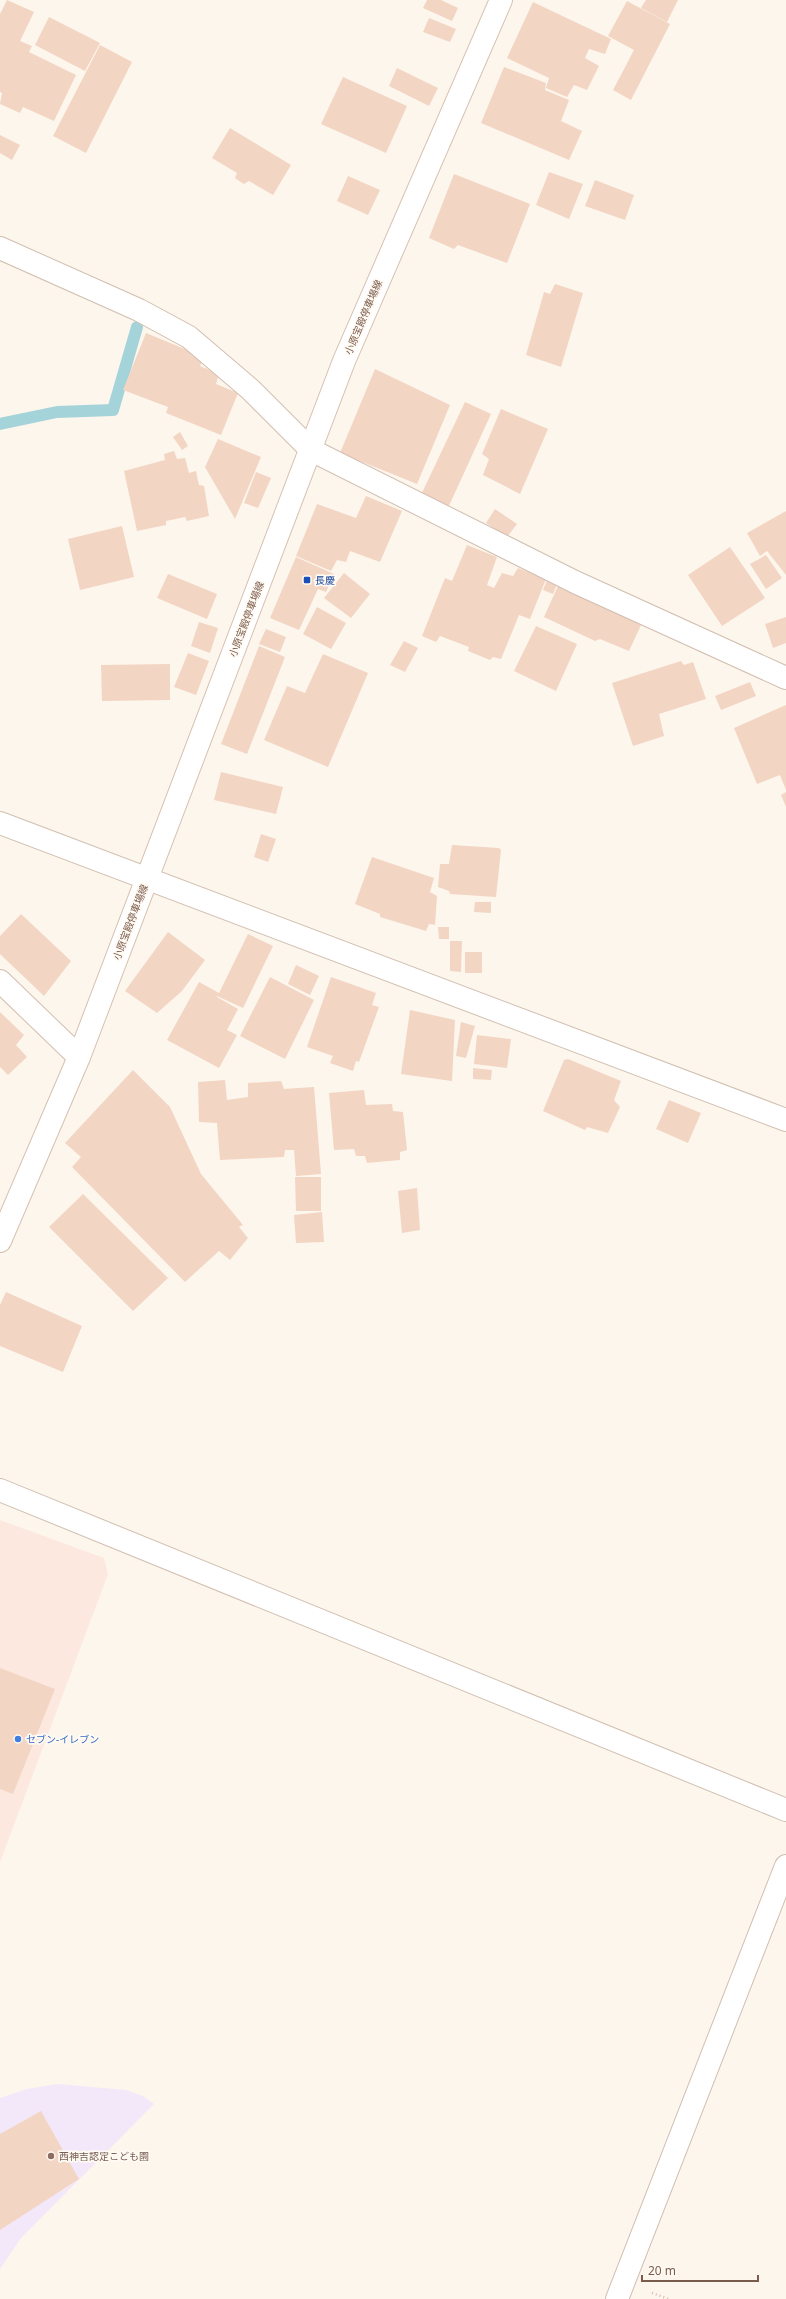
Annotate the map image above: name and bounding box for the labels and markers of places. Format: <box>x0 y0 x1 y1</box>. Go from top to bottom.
place label: 長慶 <box>315 573 335 587</box>
marker: 長慶 <box>302 575 312 585</box>
place label: セブン-イレブン <box>26 1732 99 1746</box>
marker: セブン-イレブン <box>13 1734 23 1744</box>
place label: 西神吉認定こども園 <box>59 2149 149 2163</box>
marker: 西神吉認定こども園 <box>46 2151 56 2161</box>

